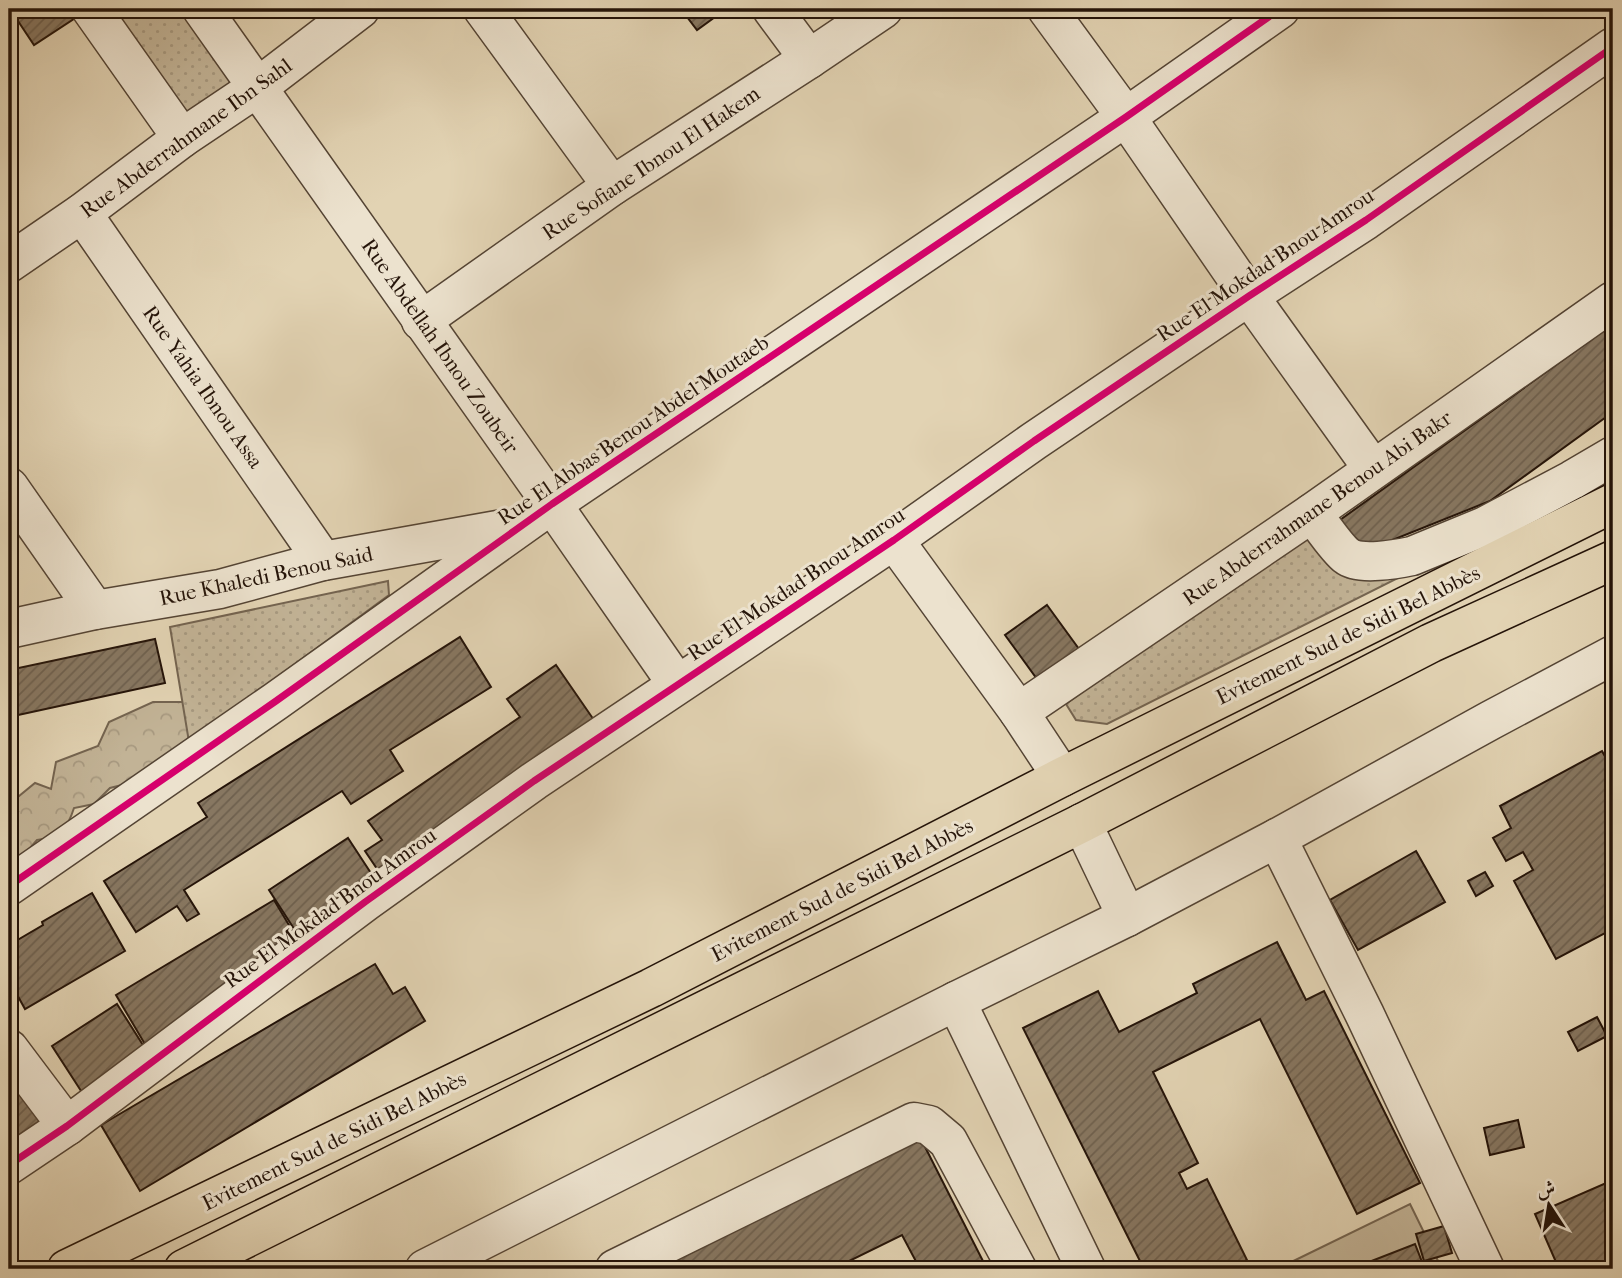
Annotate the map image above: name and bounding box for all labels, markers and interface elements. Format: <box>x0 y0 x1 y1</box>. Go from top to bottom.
street label: Rue Abderrahmane Ibn Sahl <box>76 53 297 223</box>
street label: Rue Sofiane Ibnou El Hakem <box>538 81 765 245</box>
street label: Rue El Mokdad Bnou Amrou <box>1152 183 1378 347</box>
street label: Rue Abdellah Ibnou Zoubeir <box>357 234 523 458</box>
street label: Rue Yahia Ibnou Assa <box>138 301 268 473</box>
street label: Rue El Abbas Benou Abdel Moutaeb <box>493 330 773 530</box>
street label: Rue Abderrahmane Benou Abi Bakr <box>1178 406 1456 610</box>
street label: Rue El Mokdad Bnou Amrou <box>683 502 909 666</box>
street label: Rue Khaledi Benou Said <box>157 542 375 610</box>
street label: Evitement Sud de Sidi Bel Abbès <box>1212 560 1484 709</box>
street label: Evitement Sud de Sidi Bel Abbès <box>707 813 977 967</box>
street label: Rue El Mokdad Bnou Amrou <box>219 823 441 993</box>
street label: Evitement Sud de Sidi Bel Abbès <box>198 1066 470 1215</box>
north arrow <box>1514 1170 1584 1240</box>
text: ش <box>1534 1177 1557 1202</box>

